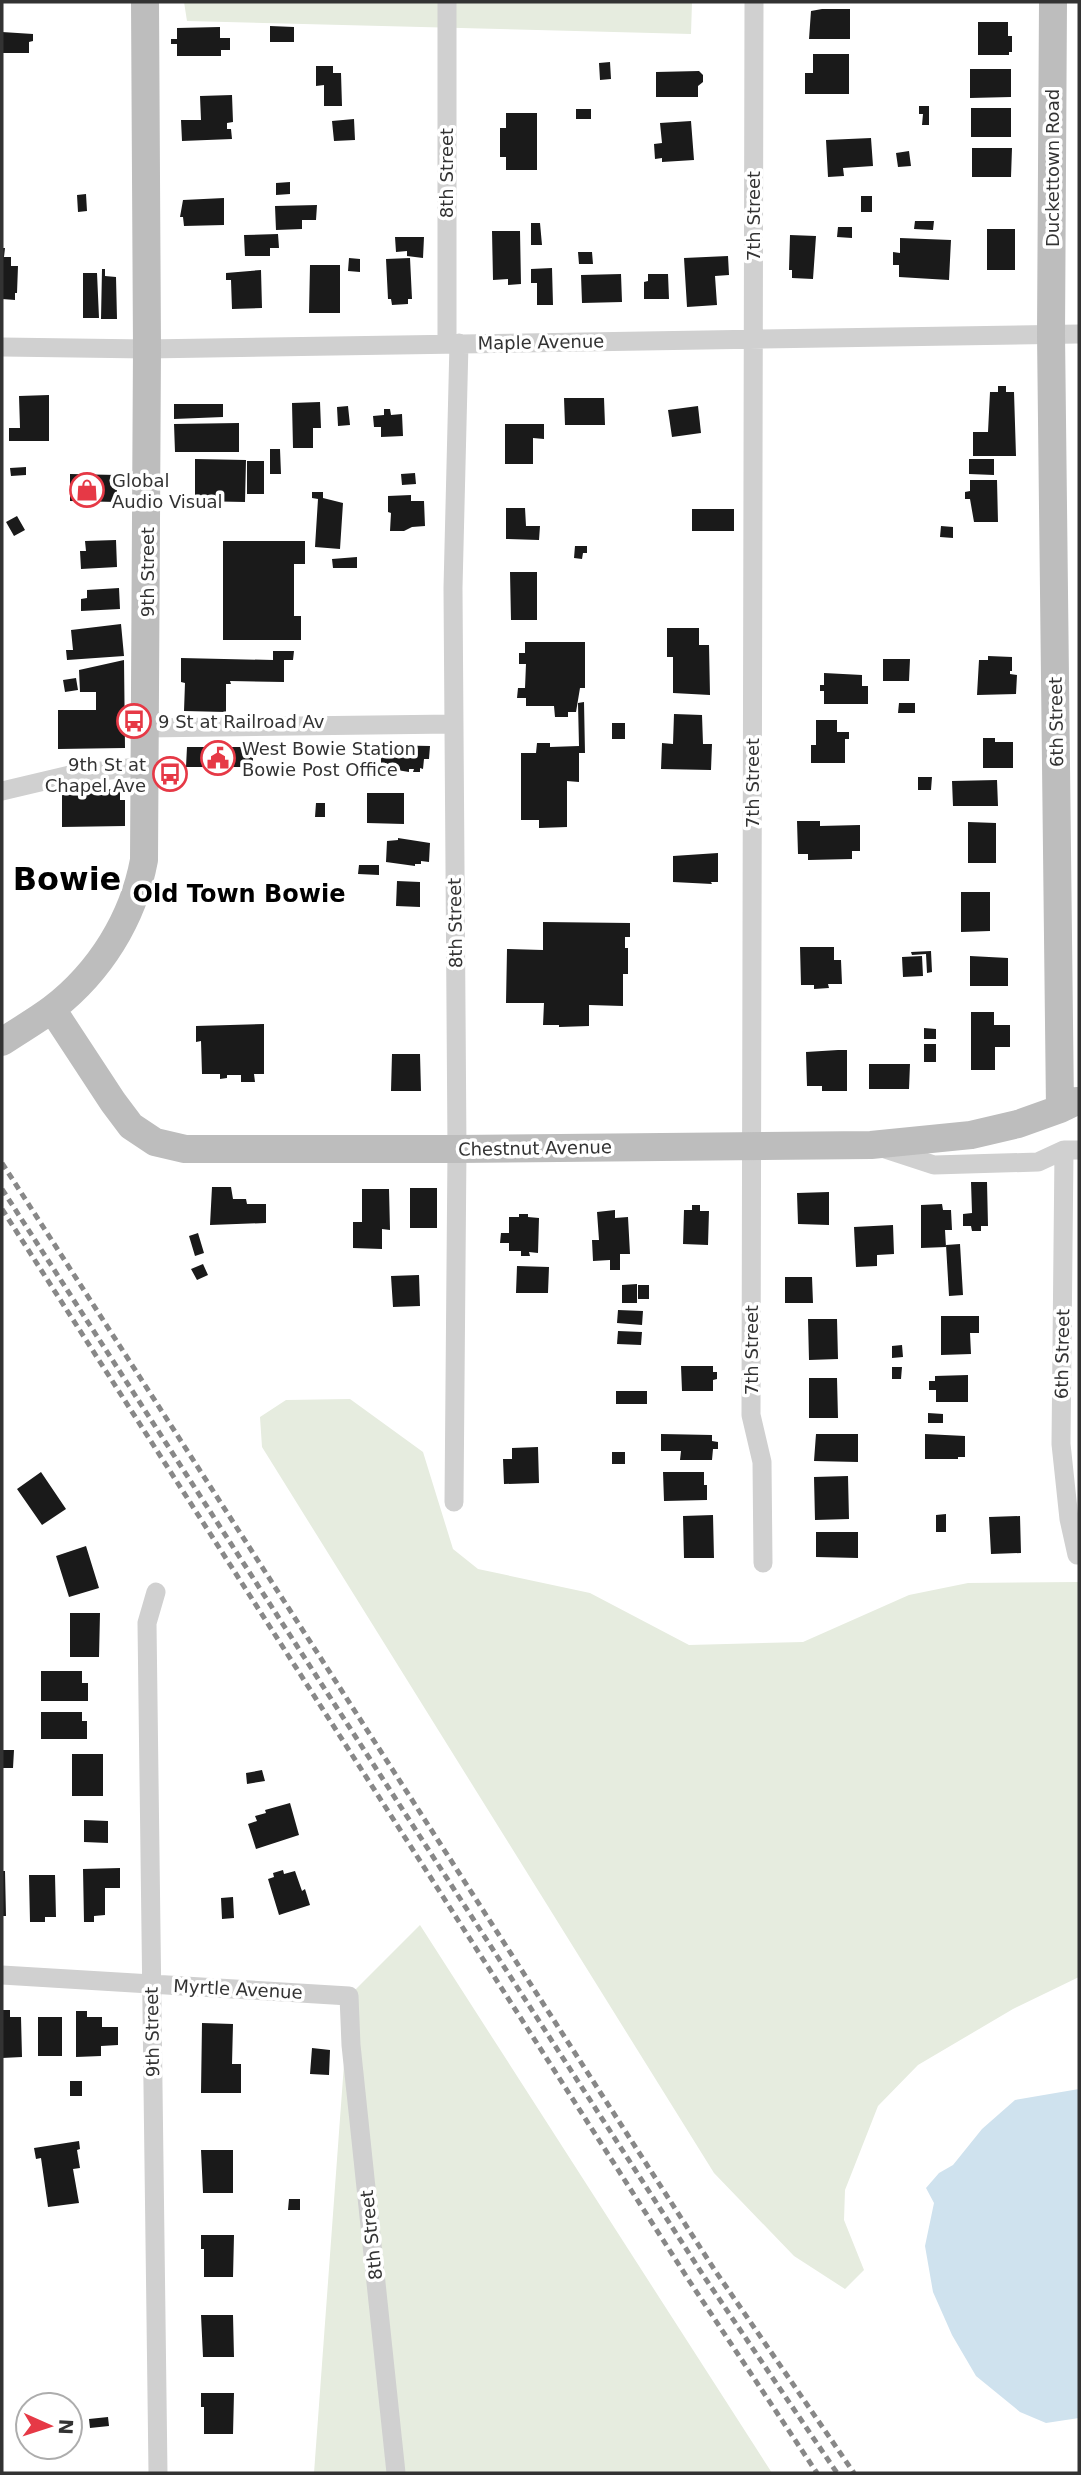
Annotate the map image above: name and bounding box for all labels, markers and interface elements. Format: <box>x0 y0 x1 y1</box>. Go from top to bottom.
street label: Duckettown Road <box>1042 89 1063 247</box>
street label: 8th Street <box>436 128 457 218</box>
street label: 7th Street <box>743 171 764 261</box>
street label: Maple Avenue <box>477 330 605 354</box>
place label: Global Audio Visual <box>112 470 223 512</box>
shop icon: Global Audio Visual <box>68 471 106 509</box>
street label: 9th Street <box>137 527 158 617</box>
street label: 6th Street <box>1045 677 1067 767</box>
bus stop icon: 9 St at Railroad Av <box>115 702 153 740</box>
place label: 9 St at Railroad Av <box>158 711 325 732</box>
place label: West Bowie Station Bowie Post Office <box>242 738 416 780</box>
street label: 7th Street <box>742 738 763 828</box>
public building icon: West Bowie Station Bowie Post Office <box>199 739 237 777</box>
place label: 9th St at Chapel Ave <box>45 754 146 796</box>
bus stop icon: 9th St at Chapel Ave <box>151 755 189 793</box>
district label: Bowie <box>13 860 121 898</box>
street label: 8th Street <box>444 878 466 968</box>
district label: Old Town Bowie <box>133 880 345 908</box>
street label: Chestnut Avenue <box>458 1136 612 1160</box>
street label: 7th Street <box>741 1305 762 1395</box>
street label: 6th Street <box>1051 1309 1073 1399</box>
street label: Myrtle Avenue <box>173 1975 303 2003</box>
street label: 9th Street <box>141 1987 163 2077</box>
street label: 8th Street <box>356 2189 386 2281</box>
north arrow <box>14 2391 84 2461</box>
text: N <box>55 2418 77 2435</box>

